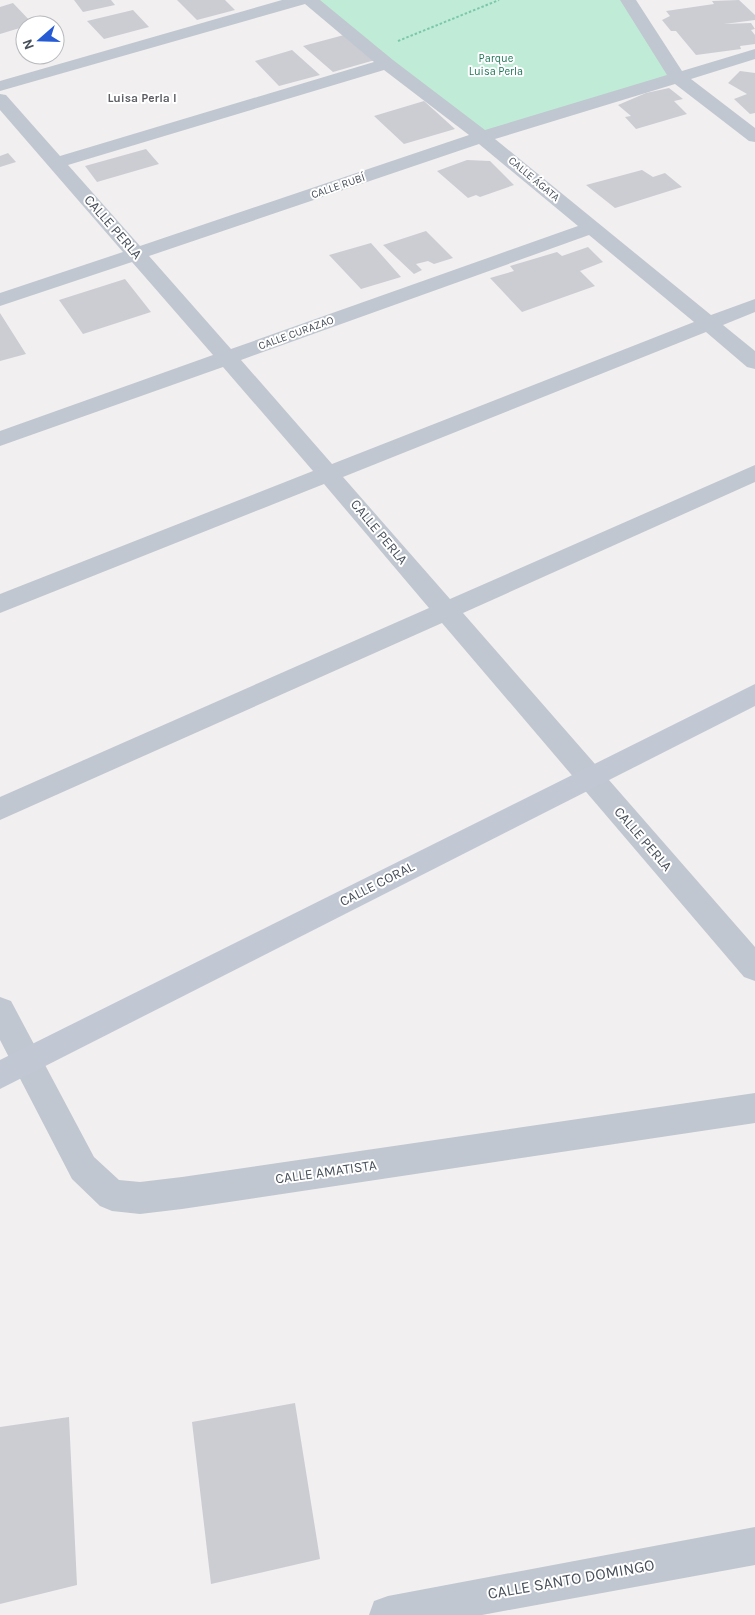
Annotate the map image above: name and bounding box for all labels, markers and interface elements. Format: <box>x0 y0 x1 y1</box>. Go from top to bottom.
north arrow <box>15 15 65 65</box>
text: N <box>19 37 38 52</box>
park label: Parque Luisa Perla <box>469 52 523 78</box>
district label: Luisa Perla I <box>107 91 177 105</box>
street label: CALLE ÁGATA <box>506 152 564 205</box>
street label: CALLE RUBÍ <box>309 169 367 201</box>
street label: CALLE PERLA <box>80 191 146 263</box>
street label: CALLE CURAZAO <box>257 313 335 353</box>
street label: CALLE PERLA <box>347 496 411 568</box>
street label: CALLE PERLA <box>610 803 676 875</box>
street label: CALLE CORAL <box>337 858 418 910</box>
street label: CALLE AMATISTA <box>274 1156 378 1188</box>
street label: CALLE SANTO DOMINGO <box>486 1555 656 1603</box>

